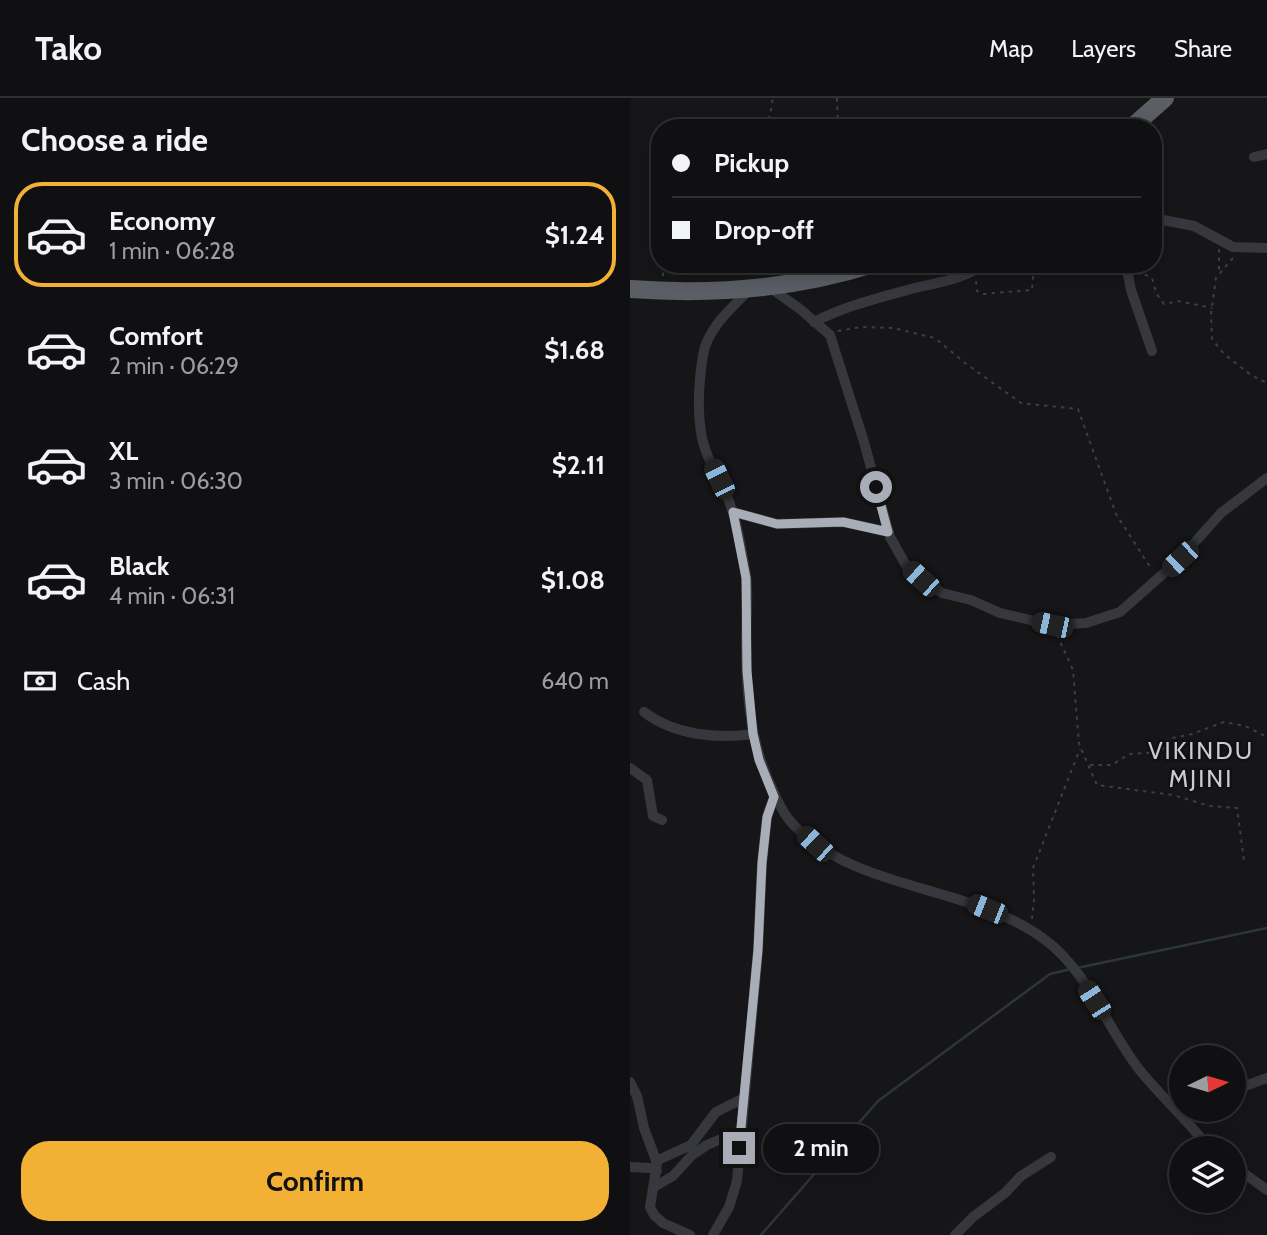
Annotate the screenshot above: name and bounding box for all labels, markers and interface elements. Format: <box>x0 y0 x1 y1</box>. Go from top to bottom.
text: Tako <box>35 28 102 68</box>
text: Map <box>989 34 1033 63</box>
text: Layers <box>1071 34 1136 63</box>
text: Share <box>1174 34 1232 63</box>
text: Choose a ride <box>21 120 208 159</box>
text: Pickup <box>714 147 789 179</box>
icon: car <box>25 203 88 266</box>
text: Economy <box>109 205 215 237</box>
text: Drop-off <box>714 214 814 246</box>
text: $1.24 <box>545 219 605 251</box>
text: 1 min · 06:28 <box>109 237 235 265</box>
icon: car <box>25 318 88 381</box>
text: Comfort <box>109 320 203 352</box>
text: $1.68 <box>544 334 605 366</box>
text: 2 min · 06:29 <box>109 352 239 380</box>
icon: car <box>25 433 88 496</box>
text: XL <box>109 435 138 467</box>
text: $2.11 <box>552 449 605 481</box>
car <box>701 456 738 502</box>
text: 3 min · 06:30 <box>109 467 243 495</box>
route start <box>860 471 892 503</box>
car <box>1158 537 1203 581</box>
icon: car <box>25 548 88 611</box>
text: Black <box>109 550 169 582</box>
car <box>899 557 944 601</box>
text: $1.08 <box>541 564 605 596</box>
text: 4 min · 06:31 <box>109 582 235 610</box>
car <box>1030 610 1075 640</box>
icon: cash <box>21 662 59 700</box>
text: Cash <box>77 665 130 697</box>
text: 640 m <box>541 667 609 695</box>
district label: VIKINDU MJINI <box>1148 736 1254 793</box>
car <box>793 822 838 866</box>
car <box>964 891 1011 927</box>
car <box>1074 977 1115 1023</box>
north arrow <box>1169 1045 1246 1122</box>
map controls <box>1169 1045 1246 1213</box>
callout: 2 min <box>764 1124 879 1172</box>
route end <box>723 1132 755 1164</box>
text: 2 min <box>793 1134 849 1162</box>
button: layers <box>1169 1136 1246 1213</box>
button: Confirm <box>21 1141 609 1221</box>

